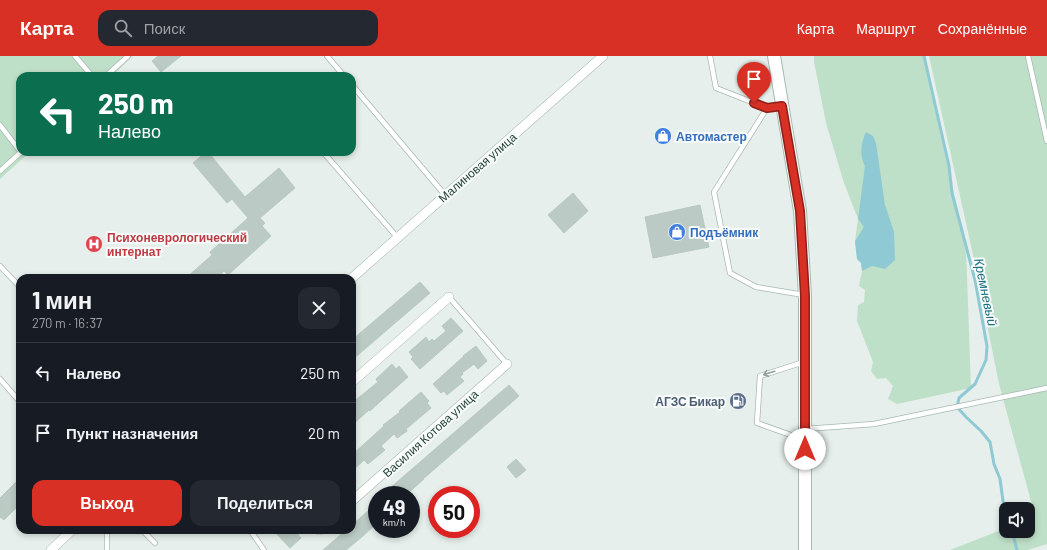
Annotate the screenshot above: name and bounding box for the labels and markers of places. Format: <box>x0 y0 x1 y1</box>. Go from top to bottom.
pin <box>737 62 771 103</box>
shop icon: Автомастер <box>653 126 673 146</box>
place label: Автомастер <box>676 129 747 144</box>
shop icon: Подъёмник <box>667 222 687 242</box>
place label: Подъёмник <box>690 225 759 240</box>
place label: Психоневрологический интернат <box>107 230 247 259</box>
hospital icon: Психоневрологический интернат <box>84 234 104 254</box>
fuel station icon: АГЗС Бикар <box>728 391 748 411</box>
place label: АГЗС Бикар <box>655 394 725 409</box>

